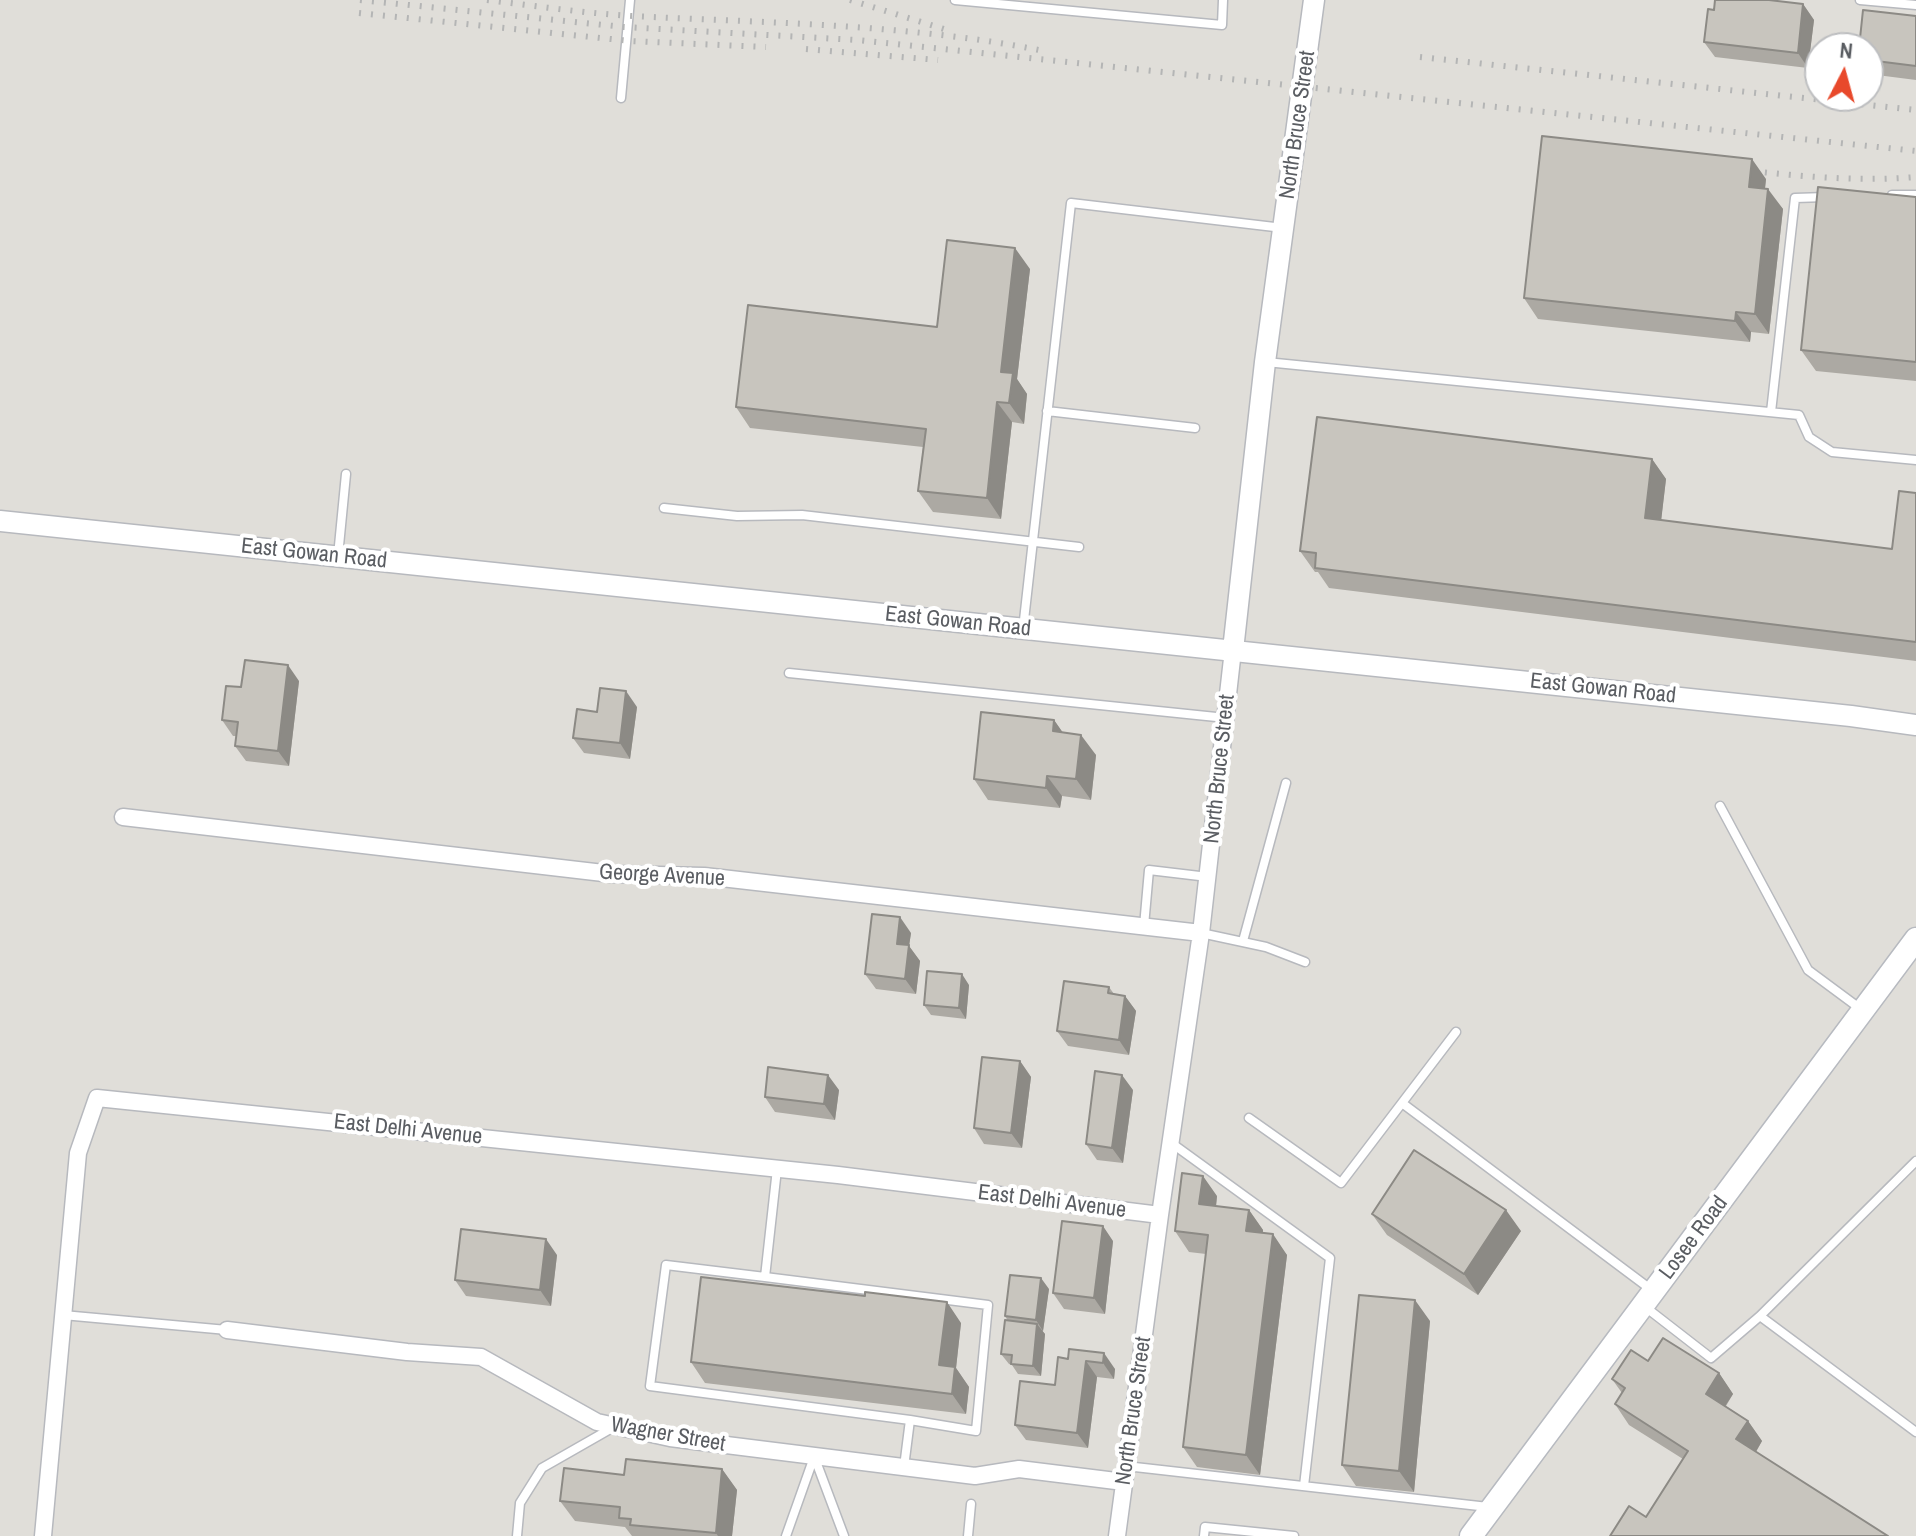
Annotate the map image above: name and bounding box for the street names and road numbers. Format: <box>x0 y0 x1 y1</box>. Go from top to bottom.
street label: North Bruce Street <box>1275 49 1321 201</box>
street label: East Gowan Road <box>240 533 388 575</box>
street label: East Gowan Road <box>884 601 1032 643</box>
street label: East Gowan Road <box>1529 668 1677 710</box>
street label: North Bruce Street <box>1199 693 1241 845</box>
street label: George Avenue <box>598 860 726 892</box>
street label: East Delhi Avenue <box>332 1109 484 1151</box>
street label: East Delhi Avenue <box>976 1180 1128 1224</box>
street label: Losee Road <box>1654 1191 1734 1285</box>
street label: North Bruce Street <box>1111 1335 1157 1487</box>
street label: Wagner Street <box>609 1412 727 1458</box>

